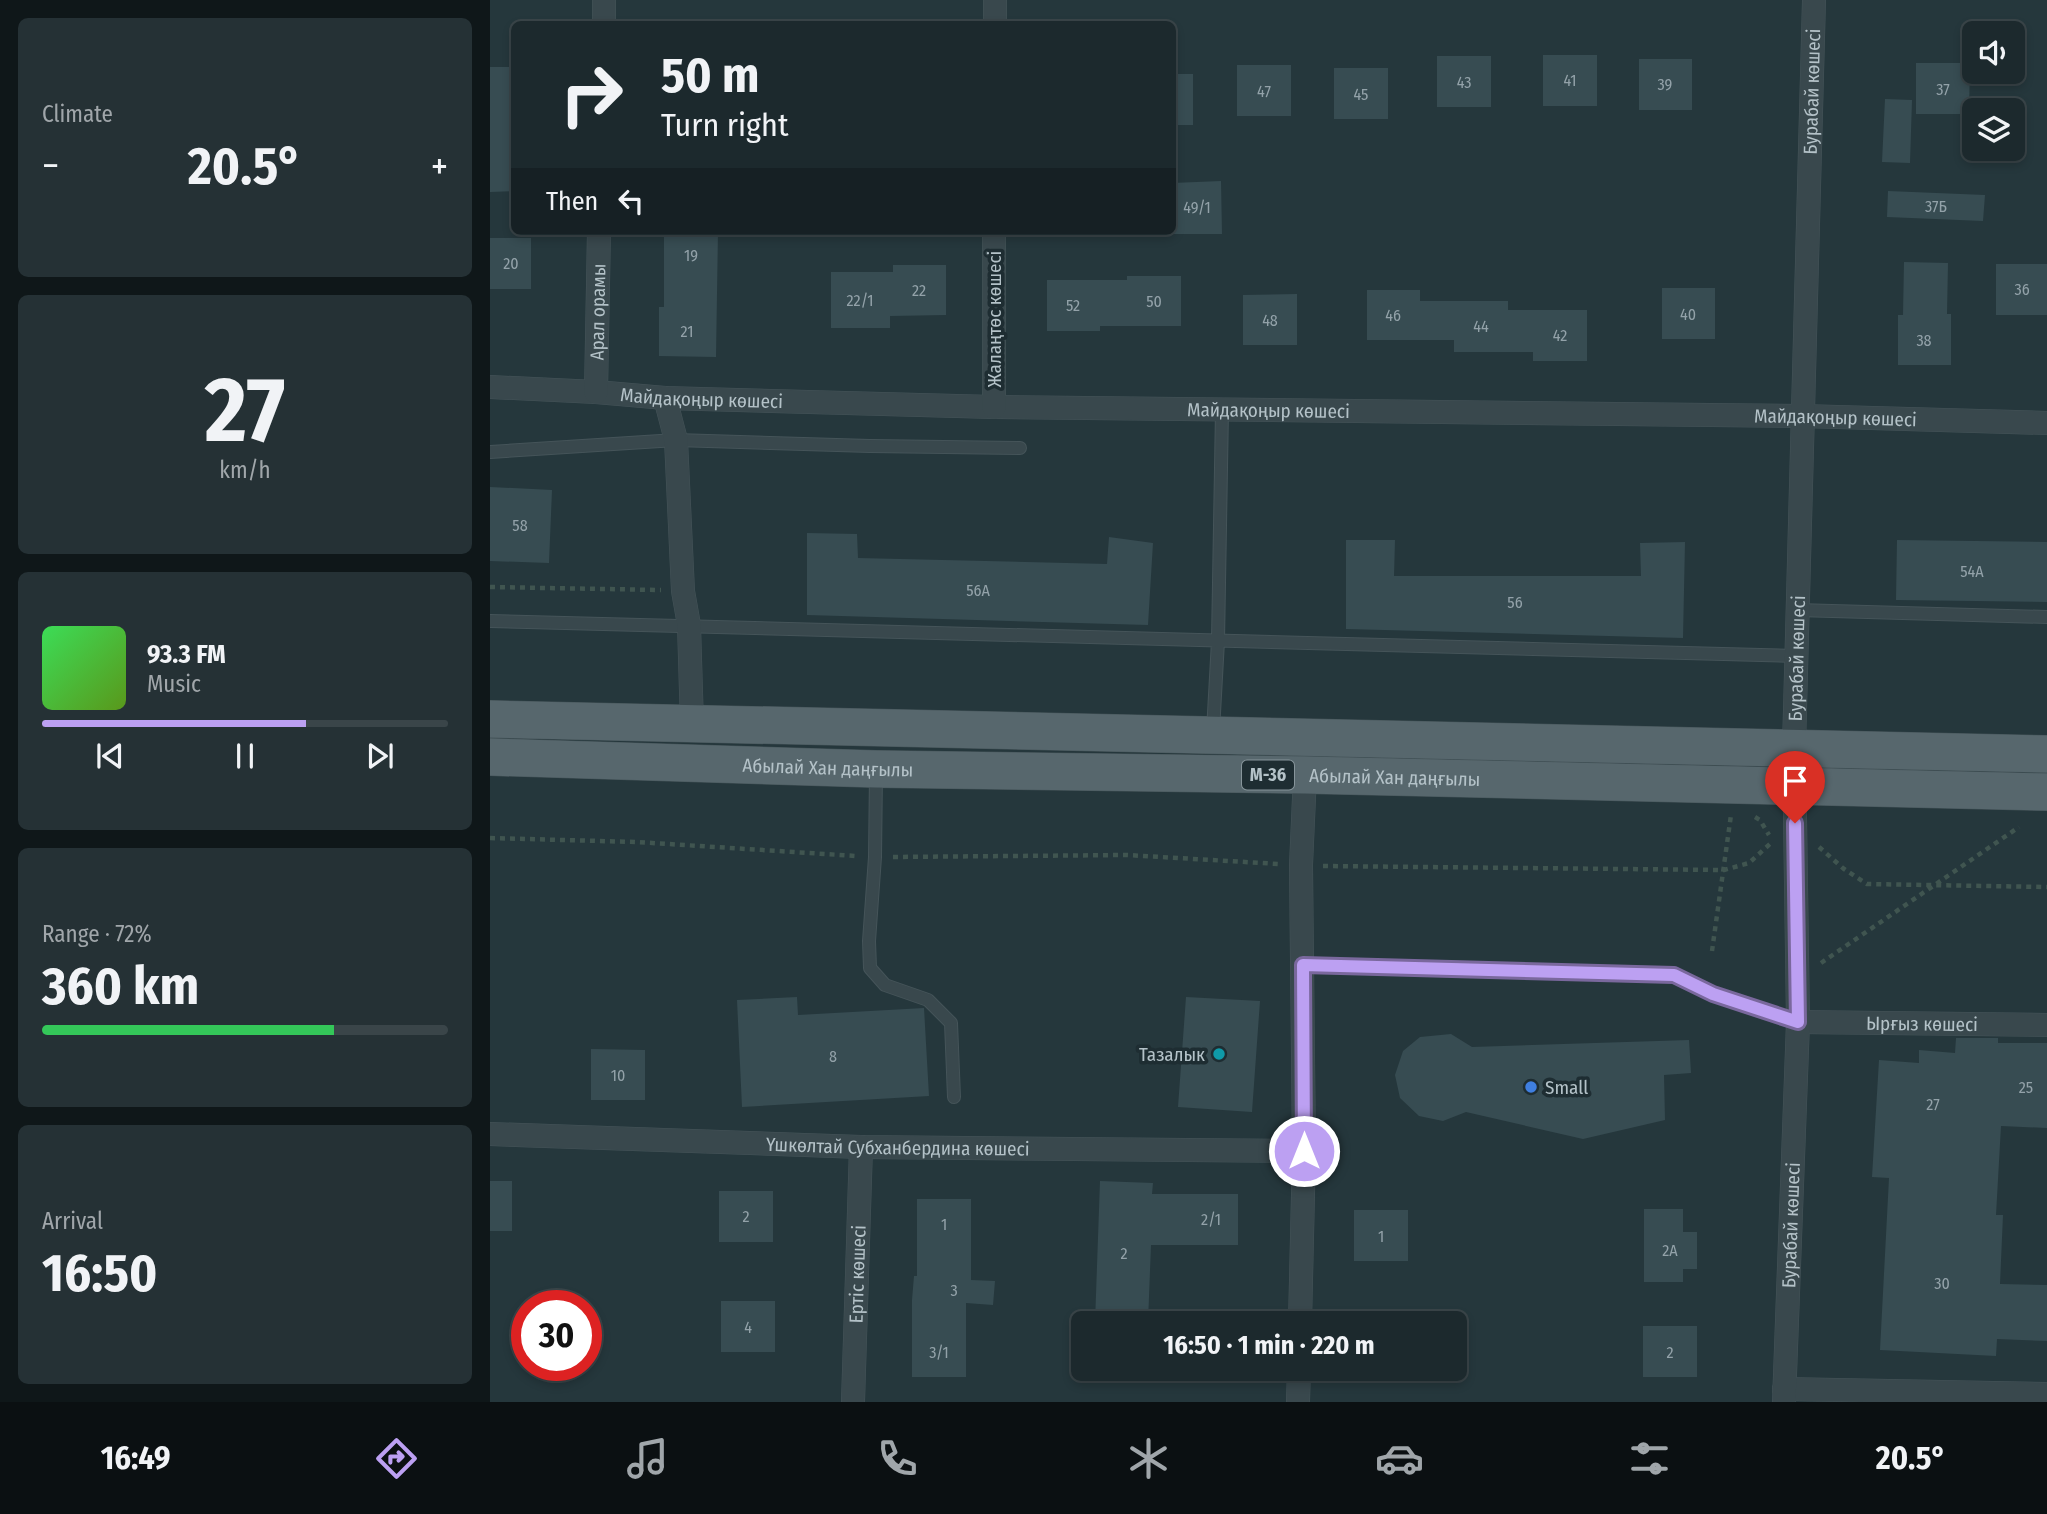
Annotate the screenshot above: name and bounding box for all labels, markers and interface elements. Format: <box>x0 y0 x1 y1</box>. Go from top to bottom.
map controls <box>1962 21 2025 161</box>
button: sound <box>1962 21 2025 84</box>
street label: Бурабай көшесі <box>1798 28 1825 155</box>
text: 50 m <box>661 46 759 105</box>
icon: right <box>546 49 637 140</box>
house number: 41 <box>1563 71 1577 90</box>
house number: 43 <box>1457 73 1471 92</box>
house number: 39 <box>1658 75 1673 94</box>
house number: 37 <box>1936 80 1950 99</box>
house number: 47 <box>1257 82 1271 101</box>
house number: 45 <box>1354 85 1368 104</box>
button: layers <box>1962 98 2025 161</box>
text: Climate <box>42 100 113 128</box>
text: Turn right <box>661 106 788 144</box>
text: 20.5° <box>188 135 302 198</box>
text: − <box>42 143 59 189</box>
text: + <box>431 143 448 189</box>
icon: left <box>612 182 650 220</box>
text: Then <box>546 186 598 217</box>
house number: 37Б <box>1925 197 1947 216</box>
house number: 49/1 <box>1183 198 1211 217</box>
house number: 19 <box>684 246 698 265</box>
street label: Жалаңтөс көшесі <box>983 251 1006 387</box>
house number: 20 <box>503 254 519 273</box>
street label: Арал орамы <box>585 263 610 361</box>
house number: 36 <box>2014 280 2030 299</box>
house number: 22 <box>912 281 926 300</box>
house number: 22/1 <box>847 291 873 310</box>
house number: 50 <box>1146 292 1162 311</box>
house number: 52 <box>1066 296 1080 315</box>
house number: 40 <box>1680 305 1696 324</box>
house number: 46 <box>1385 306 1401 325</box>
house number: 48 <box>1262 311 1278 330</box>
house number: 44 <box>1473 317 1489 336</box>
house number: 21 <box>681 322 693 341</box>
house number: 42 <box>1553 326 1567 345</box>
house number: 38 <box>1916 331 1932 350</box>
text: 27 <box>205 356 285 465</box>
street label: Майдақоңыр көшесі <box>619 383 783 413</box>
street label: Майдақоңыр көшесі <box>1187 398 1350 422</box>
street label: Майдақоңыр көшесі <box>1754 404 1917 431</box>
text: km/h <box>219 456 271 484</box>
house number: 58 <box>512 516 528 535</box>
house number: 54А <box>1960 562 1984 581</box>
house number: 56А <box>966 581 990 600</box>
house number: 56 <box>1507 593 1523 612</box>
street label: Бурабай көшесі <box>1783 595 1810 722</box>
text: 93.3 FM <box>147 639 226 670</box>
text: Music <box>147 670 201 698</box>
icon: previous <box>91 737 129 775</box>
icon: pause <box>226 737 264 775</box>
icon: next <box>361 737 399 775</box>
pin <box>1765 751 1825 823</box>
street label: Абылай Хан даңғылы <box>742 753 913 781</box>
road number: M-36 <box>1242 760 1294 790</box>
icon: arrive <box>1776 762 1814 800</box>
street label: Абылай Хан даңғылы <box>1309 764 1480 791</box>
text: Range · 72% <box>42 920 152 948</box>
text: 360 km <box>42 955 199 1018</box>
street label: Ырғыз көшесі <box>1866 1011 1978 1036</box>
place label: Тазалык <box>1139 1043 1205 1066</box>
marker: Тазалык <box>1211 1046 1227 1062</box>
house number: 8 <box>829 1047 837 1066</box>
house number: 10 <box>611 1066 625 1085</box>
place label: Small <box>1545 1076 1588 1099</box>
house number: 25 <box>2019 1078 2033 1097</box>
marker: Small <box>1523 1079 1539 1095</box>
house number: 27 <box>1926 1095 1940 1114</box>
position arrow <box>1267 1114 1341 1188</box>
street label: Үшкөлтай Субханбердина көшесі <box>766 1132 1030 1160</box>
street label: Бурабай көшесі <box>1777 1162 1804 1289</box>
text: Arrival <box>42 1207 103 1235</box>
house number: 2 <box>742 1207 750 1226</box>
house number: 2/1 <box>1201 1210 1221 1229</box>
house number: 1 <box>941 1215 947 1234</box>
street label: Ертіс көшесі <box>844 1225 870 1324</box>
house number: 1 <box>1378 1227 1384 1246</box>
house number: 2А <box>1662 1241 1678 1260</box>
text: 16:50 <box>42 1242 157 1305</box>
house number: 2 <box>1120 1244 1128 1263</box>
house number: 30 <box>1934 1274 1950 1293</box>
house number: 3 <box>950 1281 958 1300</box>
speed limit sign: 30 <box>511 1290 602 1381</box>
house number: 4 <box>744 1318 752 1337</box>
text: 16:50 · 1 min · 220 m <box>1163 1330 1375 1361</box>
house number: 3/1 <box>929 1343 949 1362</box>
house number: 2 <box>1666 1343 1674 1362</box>
icon: directions <box>372 1434 421 1483</box>
icon: music <box>623 1434 672 1483</box>
icon: phone <box>873 1434 922 1483</box>
icon: climate <box>1124 1434 1173 1483</box>
icon: car <box>1375 1434 1424 1483</box>
icon: filters <box>1625 1434 1674 1483</box>
text: 16:49 <box>101 1439 171 1477</box>
text: 20.5° <box>1876 1439 1946 1477</box>

